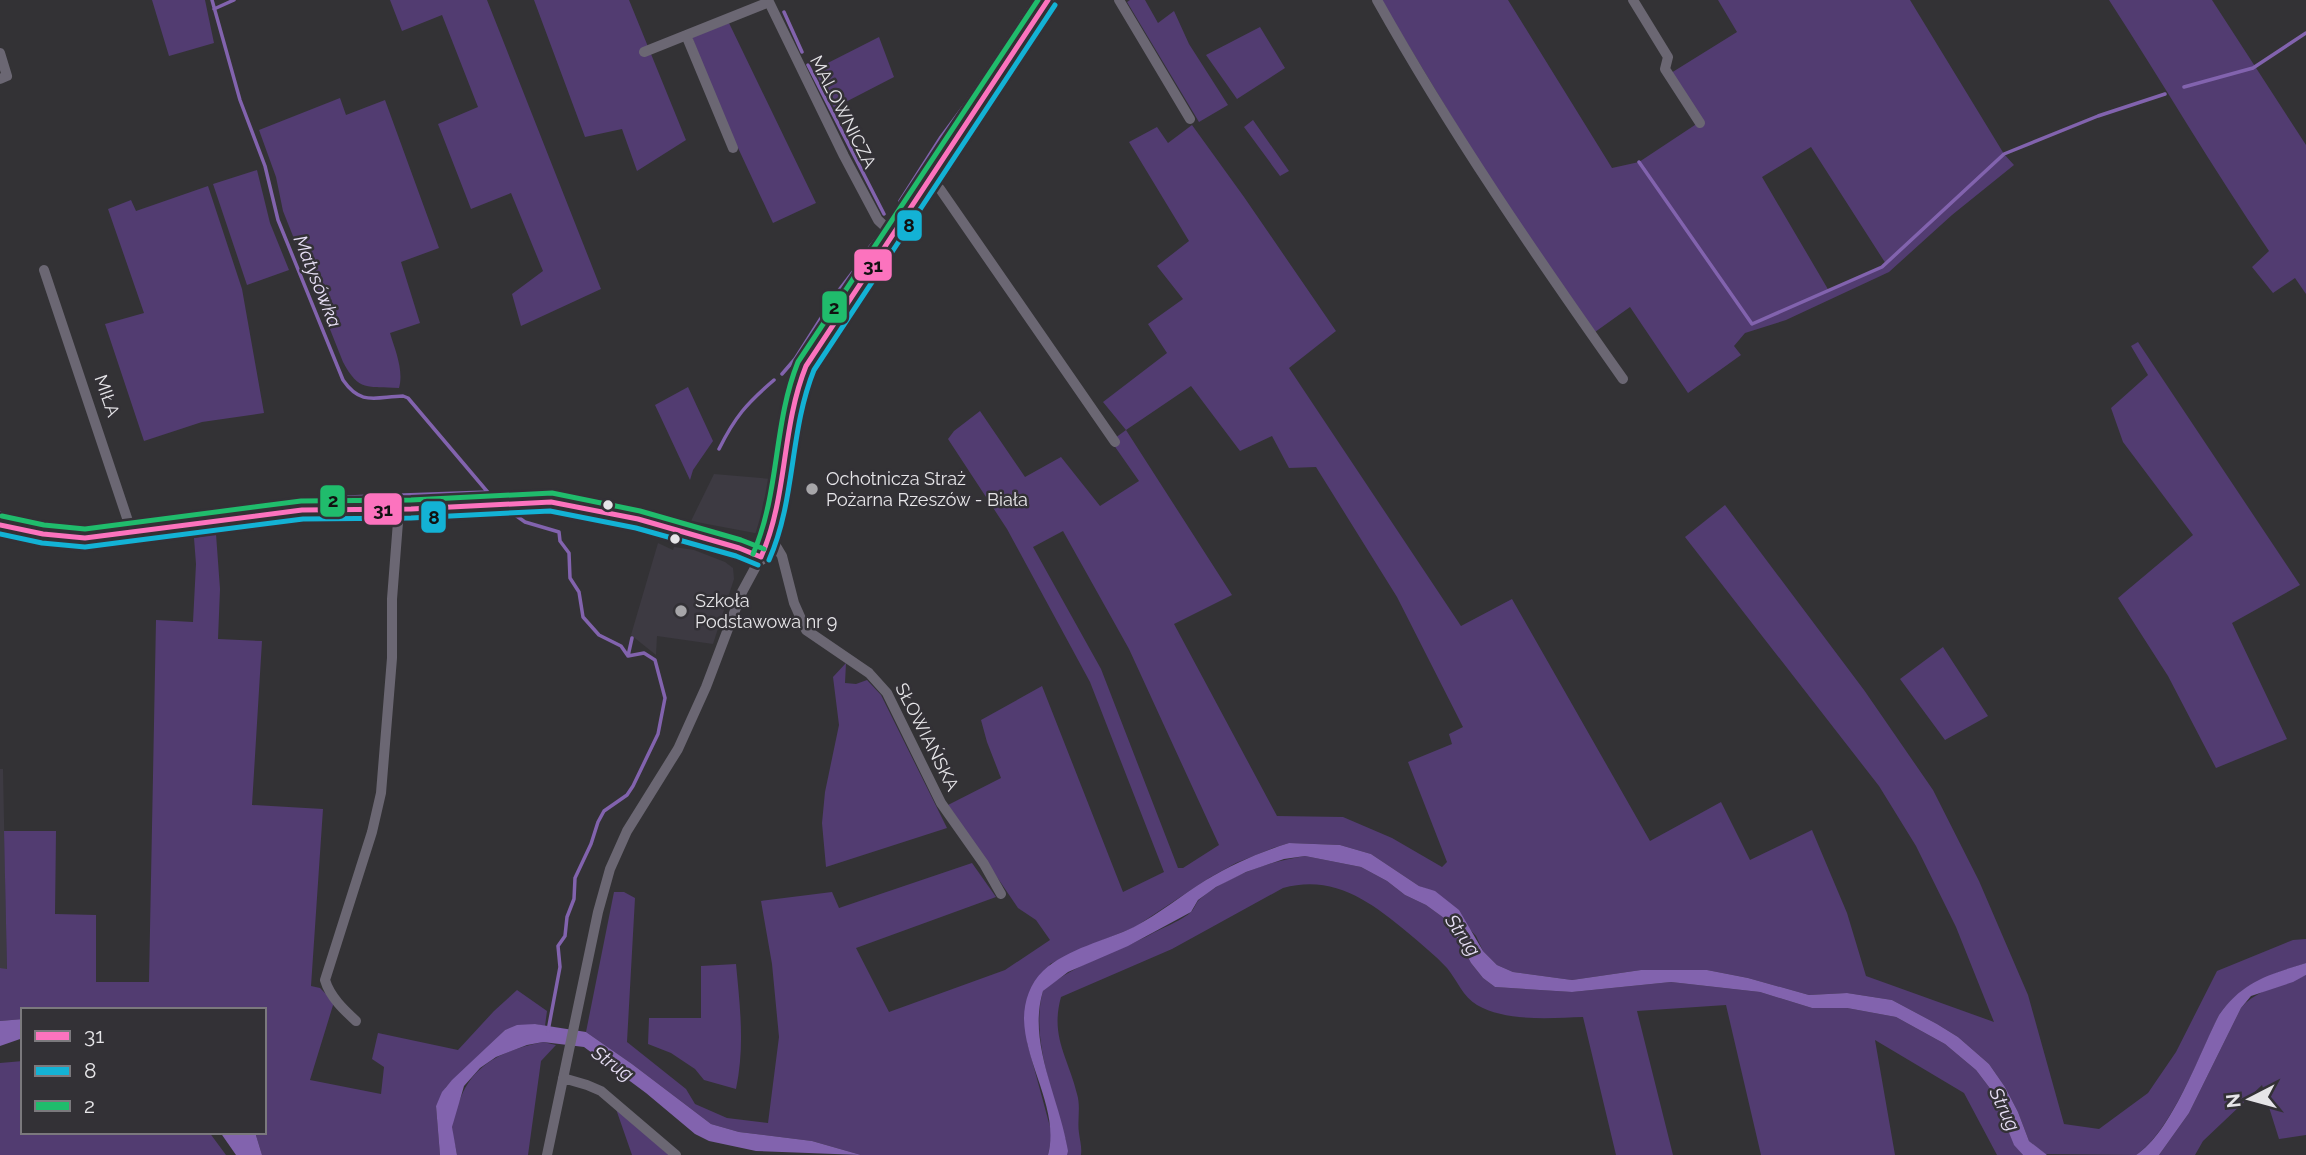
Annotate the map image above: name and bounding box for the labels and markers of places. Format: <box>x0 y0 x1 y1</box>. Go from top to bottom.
place label: Ochotnicza Straż Pożarna Rzeszów - Biała <box>826 468 1028 510</box>
marker: Ochotnicza Straż Pożarna Rzeszów - Biała <box>804 481 820 497</box>
unlabelled marker <box>601 498 615 512</box>
unlabelled marker <box>668 532 682 546</box>
place label: Szkoła Podstawowa nr 9 <box>695 590 837 632</box>
marker: Szkoła Podstawowa nr 9 <box>673 603 689 619</box>

